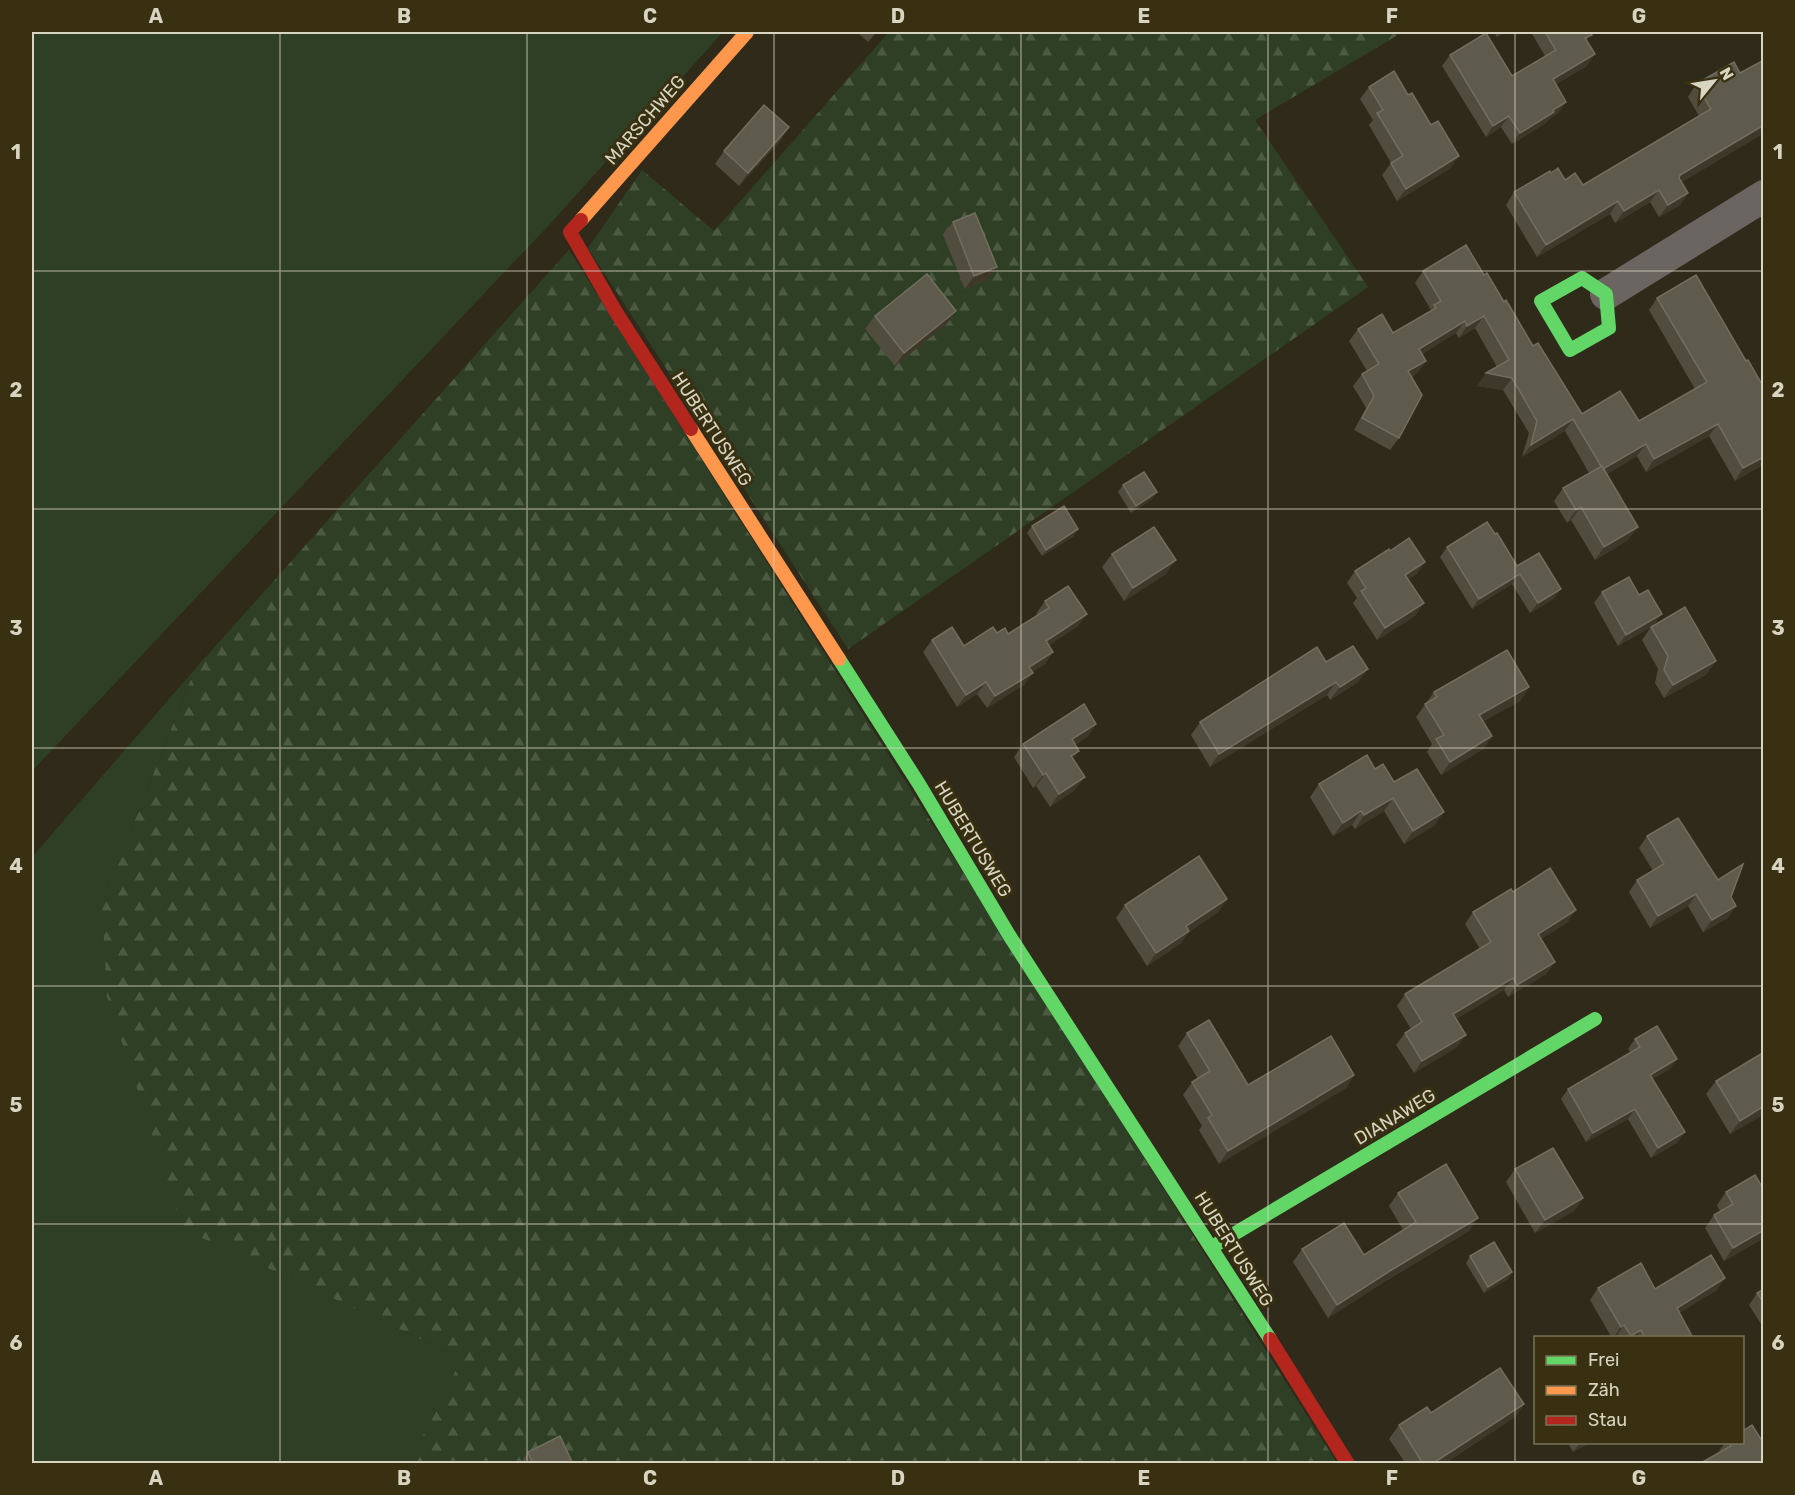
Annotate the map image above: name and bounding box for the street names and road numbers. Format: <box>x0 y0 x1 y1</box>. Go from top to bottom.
street label: MARSCHWEG <box>600 71 690 169</box>
street label: HUBERTUSWEG <box>667 368 757 490</box>
street label: HUBERTUSWEG <box>930 777 1016 901</box>
street label: DIANAWEG <box>1350 1084 1440 1150</box>
street label: HUBERTUSWEG <box>1190 1187 1278 1311</box>

